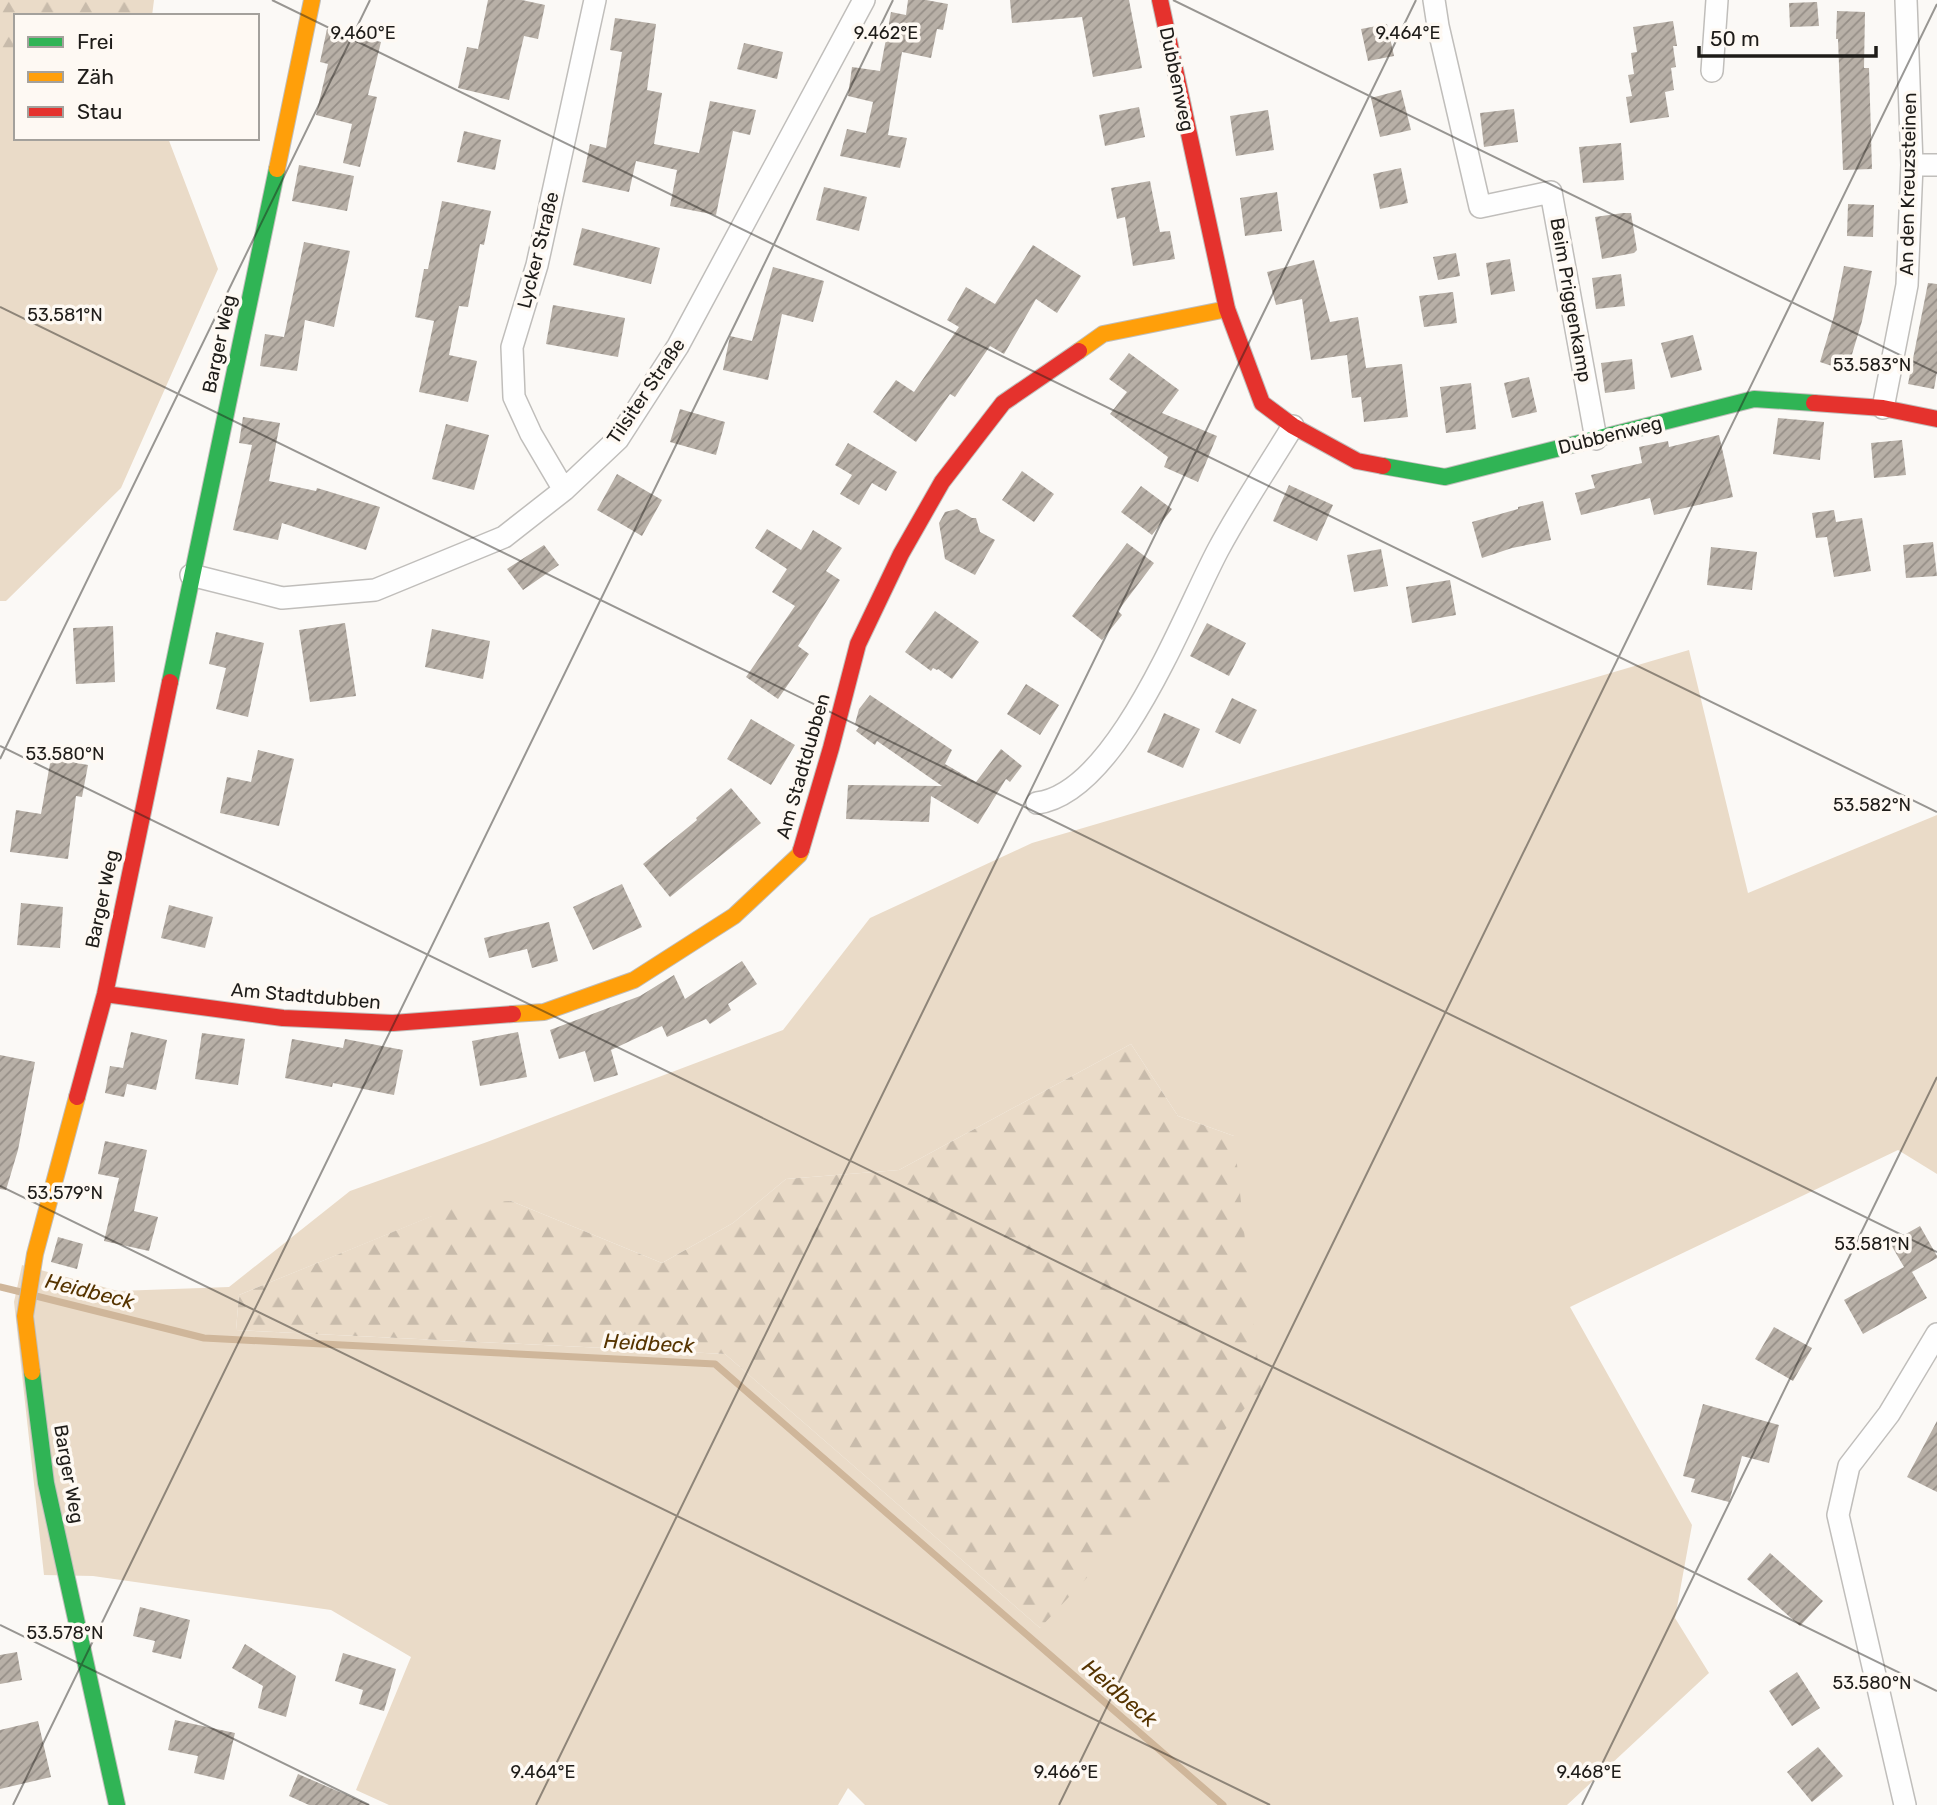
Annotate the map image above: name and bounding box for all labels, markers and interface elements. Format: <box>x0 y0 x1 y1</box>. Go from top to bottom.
legend <box>14 14 259 140</box>
scale bar <box>1699 14 1876 58</box>
text: 9.460°E <box>330 22 396 44</box>
text: 9.462°E <box>854 22 918 44</box>
text: 9.464°E <box>1376 22 1440 44</box>
street label: Dubbenweg <box>1155 25 1199 133</box>
text: 50 m <box>1710 26 1760 51</box>
text: Frei <box>77 29 114 54</box>
text: Zäh <box>77 64 114 89</box>
street label: An den Kreuzsteinen <box>1895 92 1921 276</box>
text: Stau <box>77 99 123 124</box>
street label: Lycker Straße <box>512 189 564 311</box>
street label: Beim Priggenkamp <box>1545 216 1597 384</box>
street label: Barger Weg <box>197 293 241 395</box>
text: 53.581°N <box>27 304 103 326</box>
street label: Tilsiter Straße <box>602 334 690 448</box>
text: 53.583°N <box>1833 354 1911 376</box>
street label: Dubbenweg <box>1556 411 1664 459</box>
street label: Am Stadtdubben <box>771 691 835 841</box>
text: 53.580°N <box>25 743 105 765</box>
text: 53.582°N <box>1833 794 1911 816</box>
street label: Barger Weg <box>80 848 124 950</box>
street label: Am Stadtdubben <box>230 978 382 1014</box>
text: 53.579°N <box>27 1182 103 1204</box>
text: 53.581°N <box>1834 1233 1910 1255</box>
water label: Heidbeck <box>43 1268 138 1314</box>
water label: Heidbeck <box>603 1328 696 1358</box>
street label: Barger Weg <box>49 1423 89 1525</box>
text: 53.578°N <box>27 1622 103 1644</box>
water label: Heidbeck <box>1077 1654 1163 1733</box>
text: 53.580°N <box>1832 1672 1912 1694</box>
text: 9.464°E <box>511 1761 575 1783</box>
text: 9.466°E <box>1034 1761 1098 1783</box>
text: 9.468°E <box>1556 1761 1622 1783</box>

